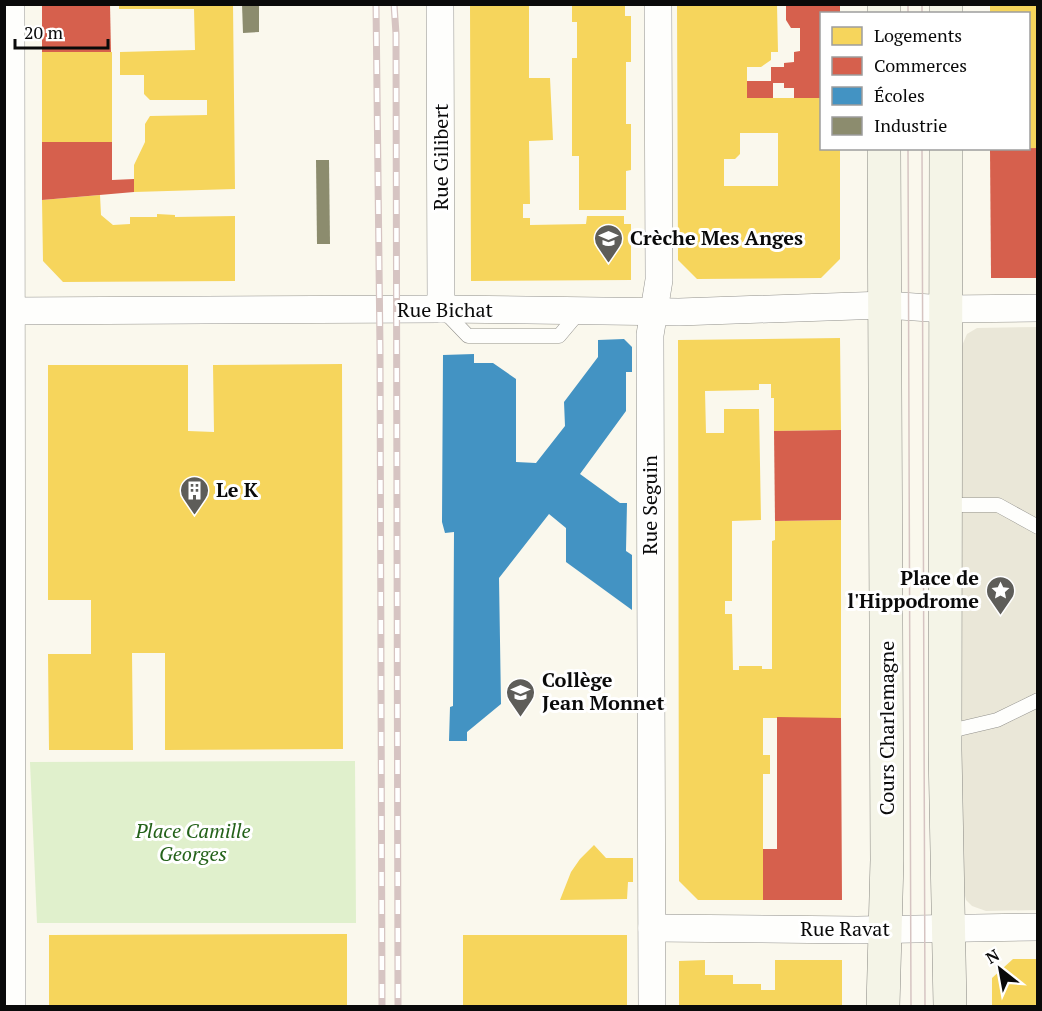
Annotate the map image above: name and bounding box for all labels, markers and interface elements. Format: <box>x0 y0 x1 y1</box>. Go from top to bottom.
scale bar <box>15 12 108 50</box>
legend <box>820 12 1030 150</box>
text: 20 m <box>24 20 64 44</box>
text: Logements <box>874 23 962 47</box>
text: Commerces <box>874 53 967 77</box>
text: Écoles <box>874 83 925 107</box>
street label: Rue Gilibert <box>427 103 454 211</box>
text: Industrie <box>874 113 947 137</box>
school or university icon: Crèche Mes Anges <box>593 222 625 264</box>
place label: Crèche Mes Anges <box>630 224 803 251</box>
street label: Rue Bichat <box>397 296 494 323</box>
street label: Rue Seguin <box>636 455 663 555</box>
building icon: Le K <box>179 474 211 516</box>
place label: Le K <box>216 476 259 503</box>
place label: Place de l'Hippodrome <box>848 564 979 614</box>
place icon: Place de l'Hippodrome <box>984 574 1016 616</box>
street label: Cours Charlemagne <box>873 641 900 815</box>
place label: Collège Jean Monnet <box>542 666 664 716</box>
school or university icon: Collège Jean Monnet <box>505 676 537 718</box>
park label: Place Camille Georges <box>134 817 251 867</box>
street label: Rue Ravat <box>800 915 890 942</box>
north arrow <box>970 939 1030 999</box>
text: N <box>981 944 1003 969</box>

